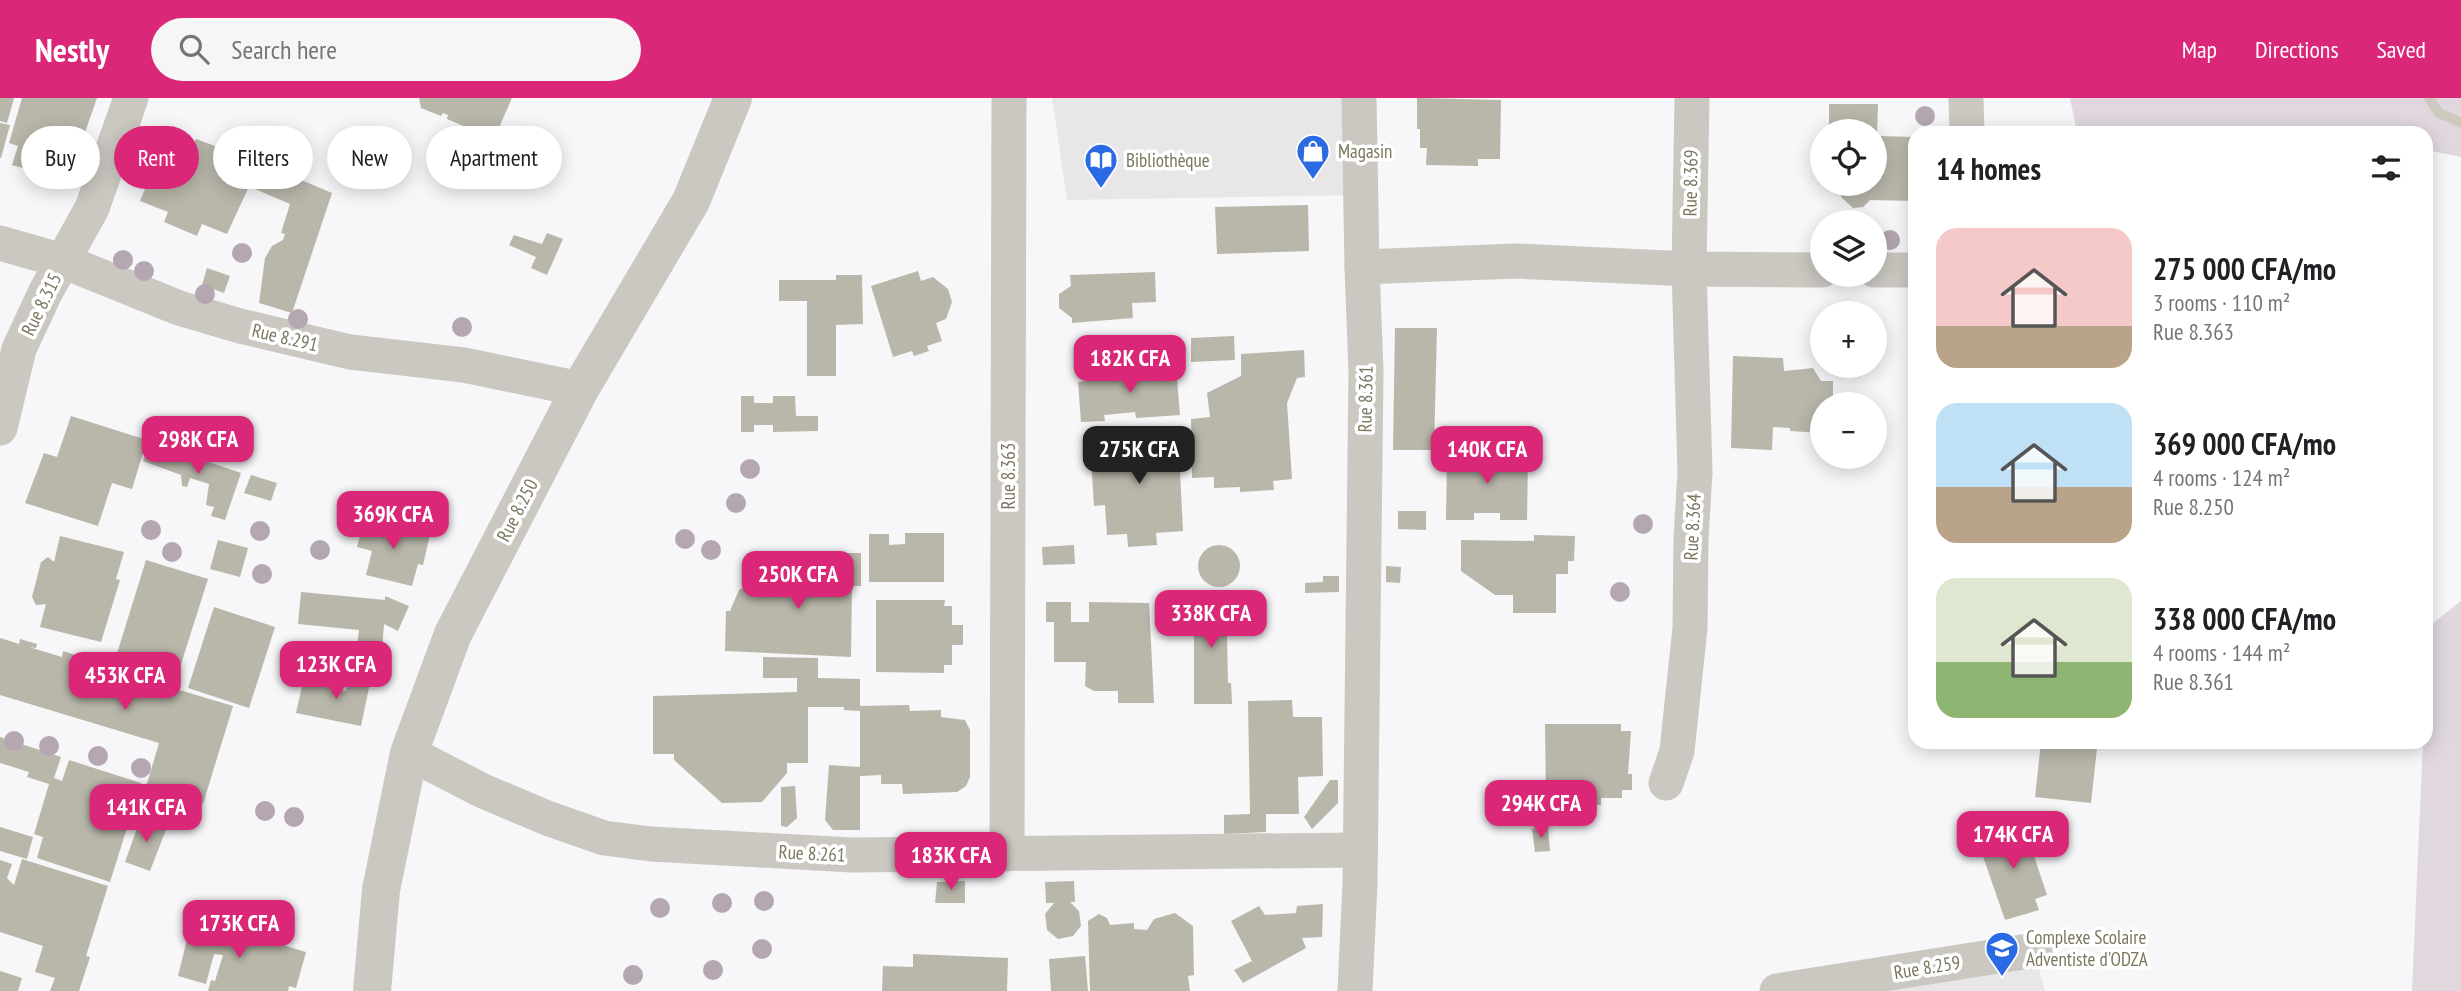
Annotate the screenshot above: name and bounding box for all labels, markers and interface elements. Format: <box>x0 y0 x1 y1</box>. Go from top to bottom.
search box <box>151 18 641 81</box>
text: Nestly <box>35 28 109 71</box>
icon: search <box>175 30 213 68</box>
text: Search here <box>231 33 337 66</box>
text: Map <box>2182 34 2217 65</box>
text: Directions <box>2255 34 2339 65</box>
text: Saved <box>2377 34 2426 65</box>
map controls <box>1810 119 1887 469</box>
button: locate <box>1810 119 1887 196</box>
chip: Buy <box>21 126 100 189</box>
chip: Rent <box>114 126 199 189</box>
chip: Filters <box>213 126 313 189</box>
chip: New <box>327 126 412 189</box>
chip: Apartment <box>426 126 562 189</box>
shop icon: Magasin <box>1294 132 1332 181</box>
place label: Magasin <box>1338 139 1392 163</box>
library icon: Bibliothèque <box>1082 141 1120 190</box>
place label: Bibliothèque <box>1126 148 1210 172</box>
street label: Rue 8.369 <box>1677 149 1703 217</box>
text: 14 homes <box>1936 149 2041 188</box>
icon: filters <box>2367 149 2405 187</box>
button: layers <box>1810 210 1887 287</box>
text: 275 000 CFA/mo <box>2153 249 2336 288</box>
icon: home <box>1992 256 2076 340</box>
street label: Rue 8.315 <box>16 269 66 339</box>
text: 3 rooms · 110 m² <box>2153 288 2290 317</box>
button: + <box>1810 301 1887 378</box>
text: Rue 8.363 <box>2153 317 2234 346</box>
street label: Rue 8.291 <box>250 318 320 356</box>
pin: 182K CFA <box>1058 336 1202 395</box>
text: 182K CFA <box>1090 343 1170 372</box>
street label: Rue 8.361 <box>1352 365 1378 433</box>
button: − <box>1810 392 1887 469</box>
pin: 298K CFA <box>126 416 270 476</box>
text: 298K CFA <box>158 424 238 453</box>
text: 369 000 CFA/mo <box>2153 424 2336 463</box>
pin: 275K CFA <box>1067 426 1211 486</box>
pin: 140K CFA <box>1415 426 1559 486</box>
icon: home <box>1992 431 2076 515</box>
text: 275K CFA <box>1099 434 1179 463</box>
text: 140K CFA <box>1447 434 1527 463</box>
street label: Rue 8.363 <box>996 443 1020 509</box>
text: 4 rooms · 124 m² <box>2153 463 2290 492</box>
street label: Rue 8.250 <box>491 475 543 545</box>
pin: 369K CFA <box>321 491 465 551</box>
text: Rue 8.250 <box>2153 492 2234 521</box>
street label: Rue 8.364 <box>1678 493 1706 561</box>
text: 369K CFA <box>353 499 433 528</box>
pin: 250K CFA <box>726 552 870 611</box>
text: 250K CFA <box>758 559 838 588</box>
pin: 338K CFA <box>1139 590 1283 650</box>
text: 338K CFA <box>1171 598 1251 627</box>
text: 338 000 CFA/mo <box>2153 599 2336 638</box>
icon: home <box>1992 606 2076 690</box>
text: 4 rooms · 144 m² <box>2153 638 2290 667</box>
pin: 123K CFA <box>264 642 408 701</box>
text: 123K CFA <box>296 649 376 678</box>
pin: 453K CFA <box>53 652 197 712</box>
text: 453K CFA <box>85 660 165 689</box>
text: Rue 8.361 <box>2153 667 2234 696</box>
pin: 294K CFA <box>1469 780 1613 840</box>
pin: 141K CFA <box>74 784 218 844</box>
text: 294K CFA <box>1501 788 1581 817</box>
text: 141K CFA <box>106 792 186 821</box>
pin: 174K CFA <box>1941 812 2085 871</box>
text: 174K CFA <box>1973 819 2053 848</box>
pin: 183K CFA <box>879 832 1023 892</box>
street label: Rue 8.261 <box>778 839 846 867</box>
text: 183K CFA <box>911 840 991 869</box>
pin: 173K CFA <box>167 900 311 960</box>
text: 173K CFA <box>199 908 279 937</box>
place label: Complexe Scolaire Adventiste d'ODZA <box>2026 925 2148 971</box>
school or university icon: Complexe Scolaire Adventiste d'ODZA <box>1983 929 2021 978</box>
street label: Rue 8.259 <box>1892 950 1962 984</box>

